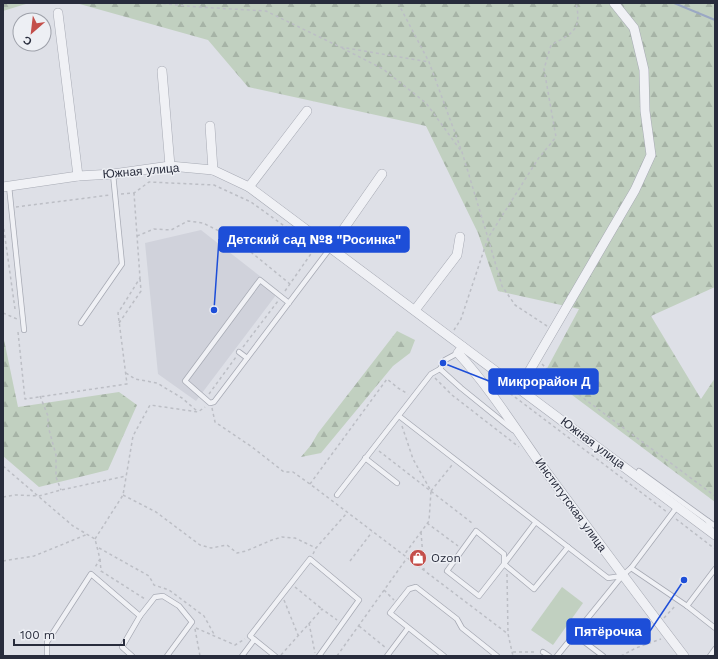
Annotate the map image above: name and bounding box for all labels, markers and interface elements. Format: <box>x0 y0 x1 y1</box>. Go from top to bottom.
north arrow <box>12 12 52 52</box>
text: С <box>21 33 34 48</box>
street label: Южная улица <box>102 161 180 181</box>
callout: Детский сад №8 "Росинка" <box>219 227 409 252</box>
text: Детский сад №8 "Росинка" <box>227 232 401 247</box>
callout: Микрорайон Д <box>489 369 598 394</box>
text: Микрорайон Д <box>497 374 591 389</box>
street label: Южная улица <box>558 414 628 472</box>
street label: Институтская улица <box>532 455 610 555</box>
shop icon: Ozon <box>408 548 428 568</box>
place label: Ozon <box>431 551 461 565</box>
callout: Пятёрочка <box>567 619 650 644</box>
scale bar <box>14 621 124 647</box>
text: Пятёрочка <box>574 624 642 639</box>
text: 100 m <box>20 628 55 642</box>

